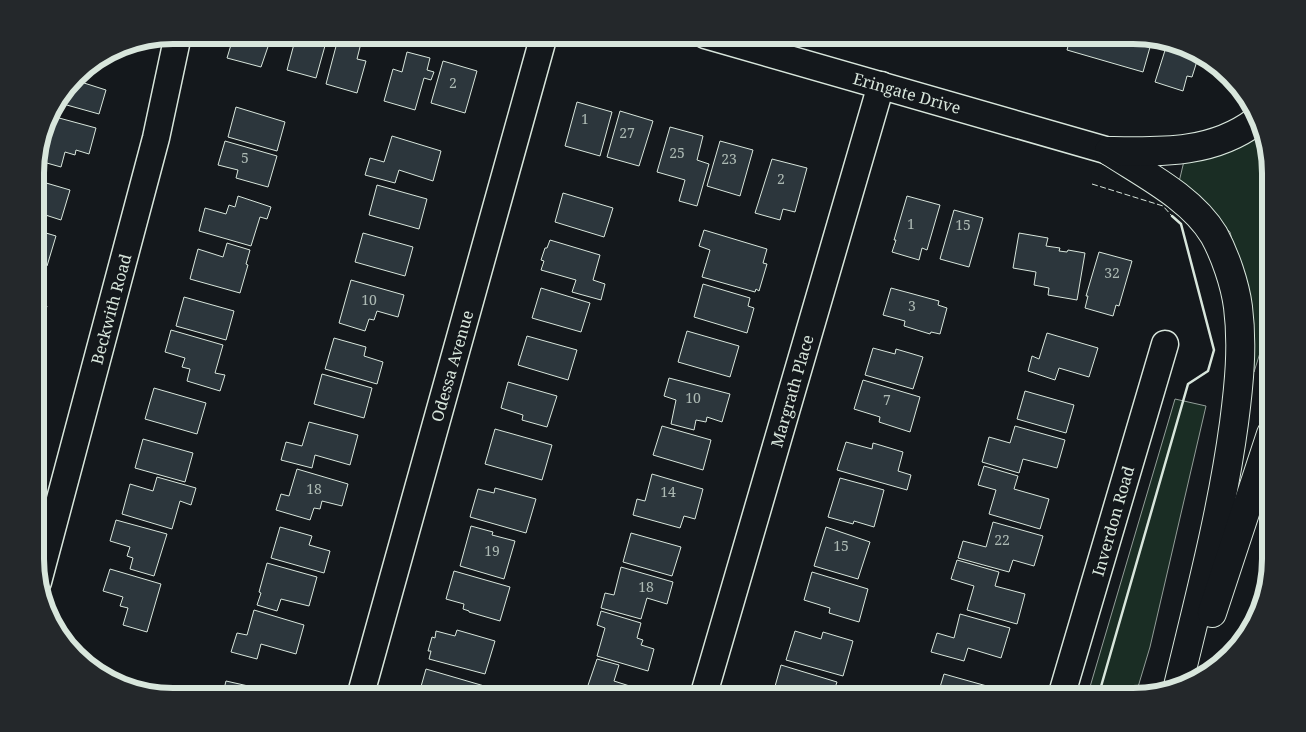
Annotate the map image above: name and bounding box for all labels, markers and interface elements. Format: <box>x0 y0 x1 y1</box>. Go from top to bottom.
street label: Eringate Drive <box>851 67 963 119</box>
house number: 2 <box>449 73 457 92</box>
house number: 1 <box>581 109 589 128</box>
house number: 27 <box>619 123 635 142</box>
house number: 25 <box>669 143 685 162</box>
house number: 5 <box>241 148 249 167</box>
house number: 23 <box>721 149 737 168</box>
house number: 2 <box>777 169 785 188</box>
house number: 1 <box>907 214 915 233</box>
house number: 15 <box>955 215 971 234</box>
street label: Beckwith Road <box>86 251 136 367</box>
house number: 32 <box>1104 263 1120 282</box>
house number: 10 <box>361 290 377 309</box>
house number: 3 <box>908 296 916 315</box>
street label: Odessa Avenue <box>426 308 478 424</box>
street label: Margrath Place <box>765 332 819 450</box>
house number: 10 <box>685 388 701 407</box>
house number: 7 <box>883 390 891 409</box>
street label: Inverdon Road <box>1087 463 1139 579</box>
house number: 18 <box>306 479 322 498</box>
house number: 14 <box>660 482 676 501</box>
house number: 22 <box>994 530 1010 549</box>
house number: 15 <box>833 536 849 555</box>
house number: 19 <box>484 541 500 560</box>
house number: 18 <box>638 577 654 596</box>

